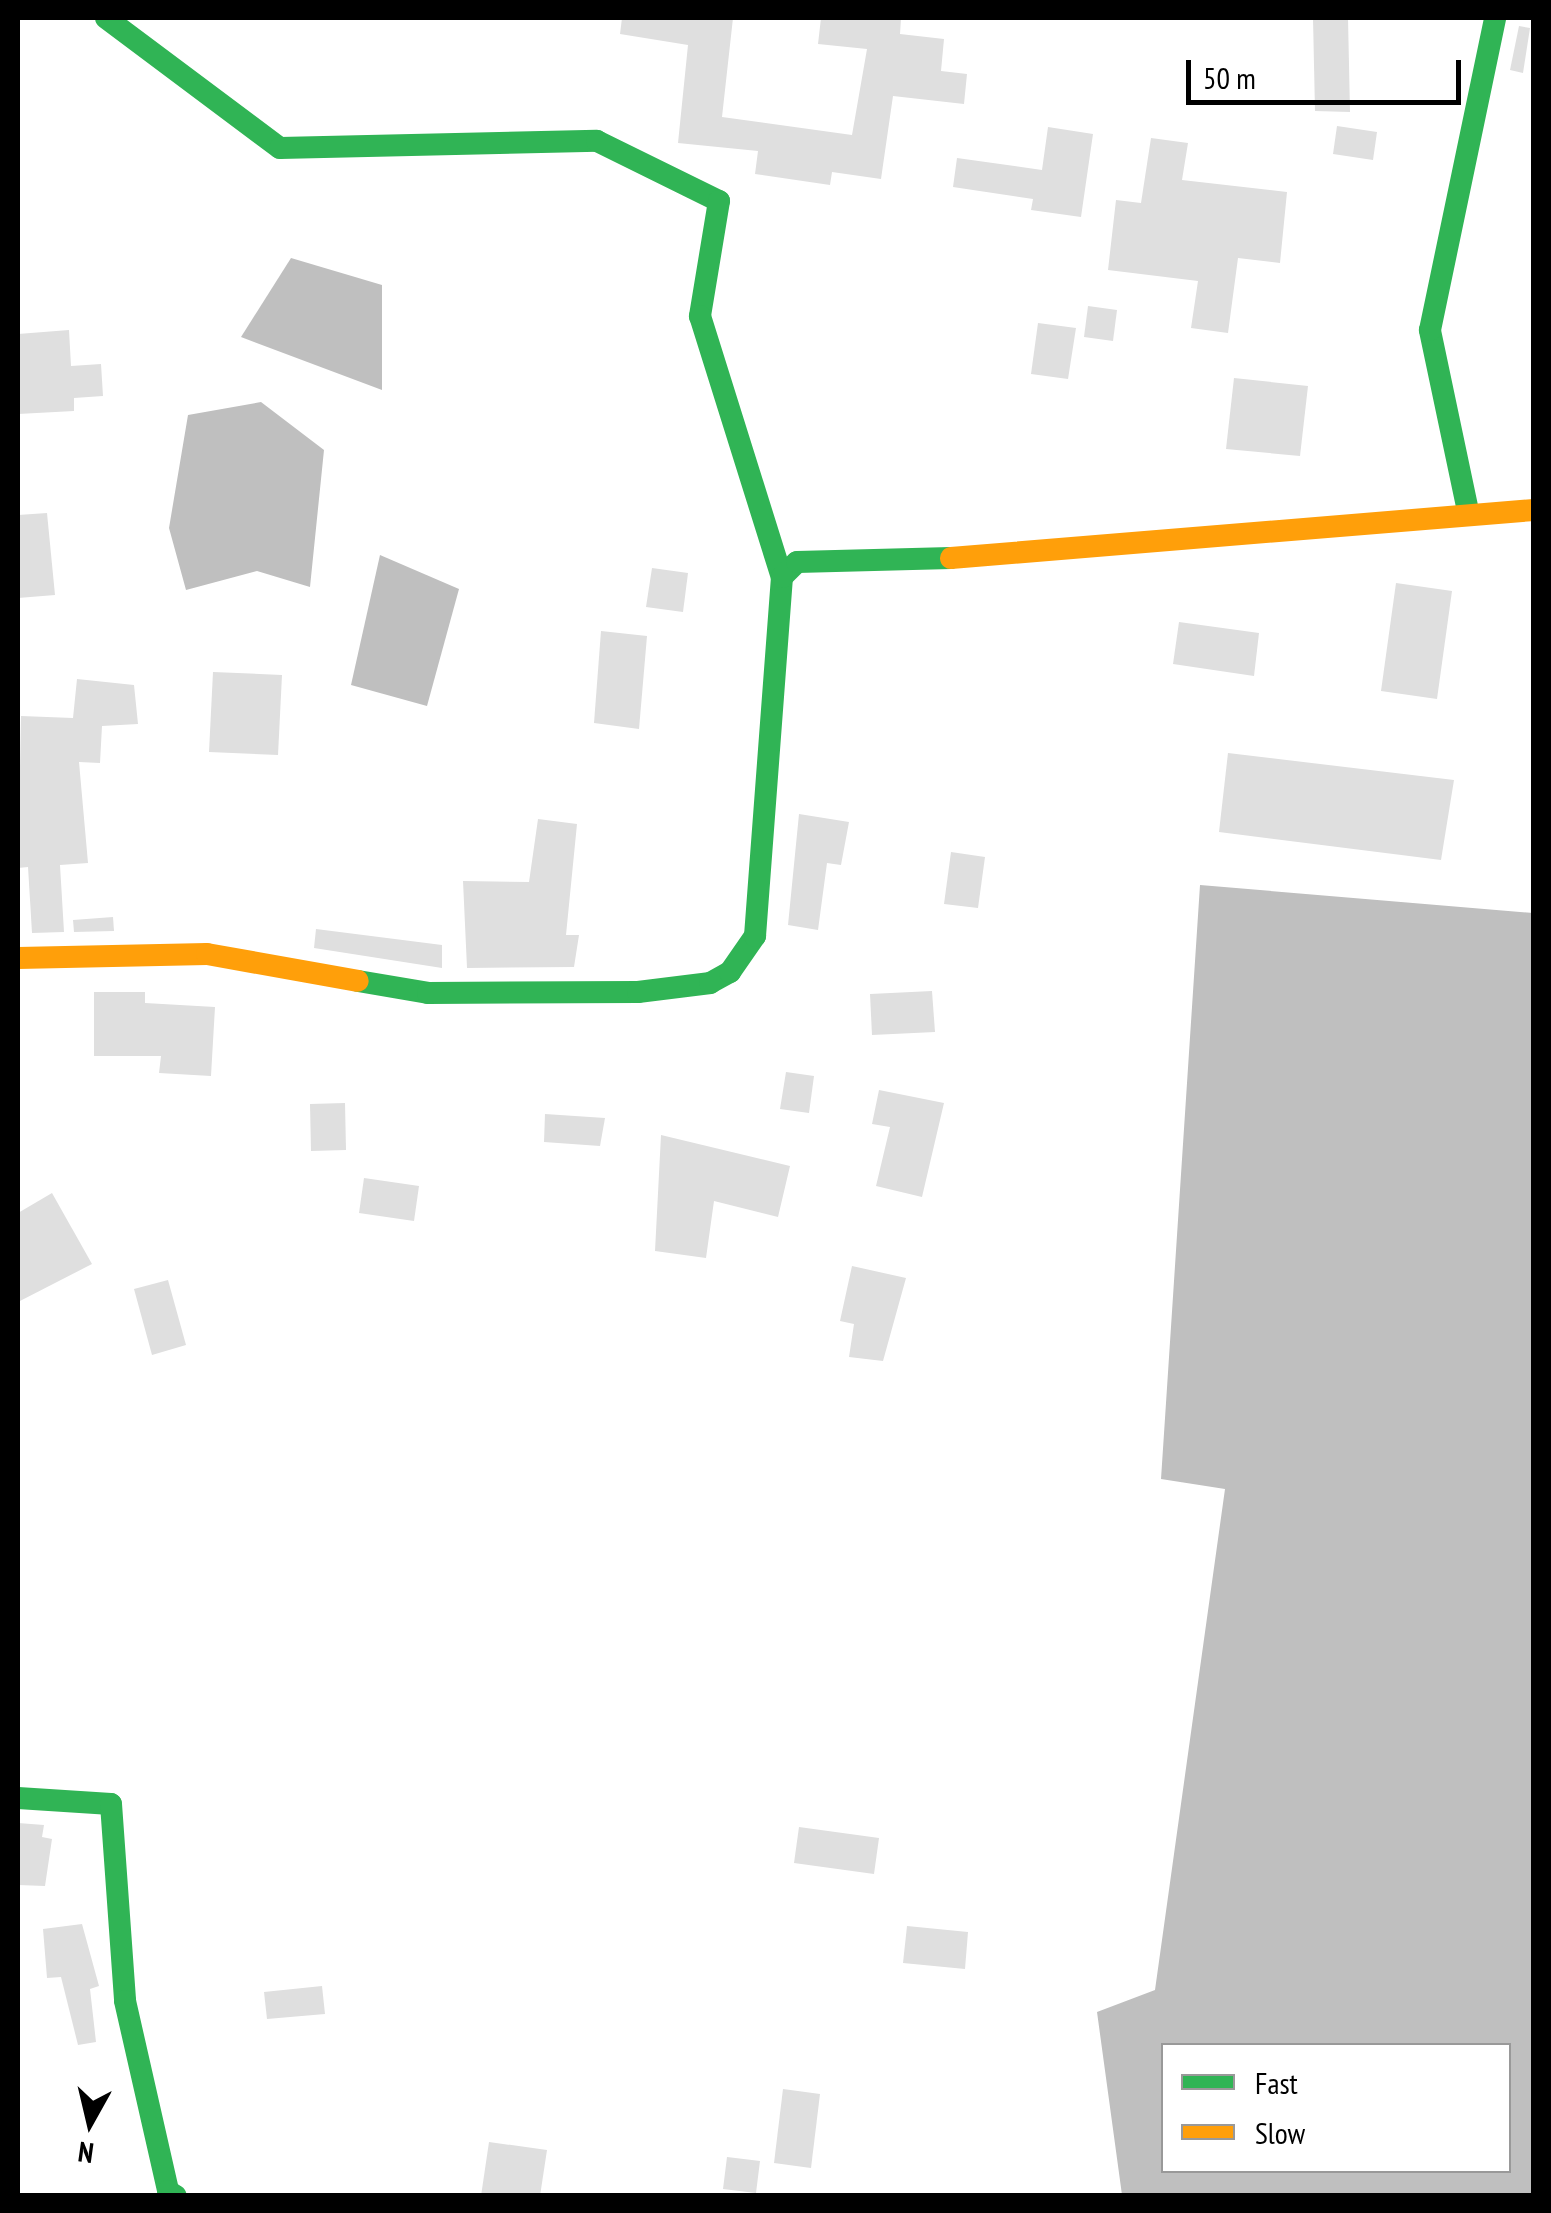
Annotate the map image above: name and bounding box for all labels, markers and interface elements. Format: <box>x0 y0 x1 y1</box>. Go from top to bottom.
scale bar <box>1191 40 1466 102</box>
text: 50 m <box>1203 58 1256 97</box>
legend <box>1161 2043 1511 2173</box>
text: Fast <box>1255 2063 1298 2102</box>
north arrow <box>40 2073 140 2173</box>
text: Slow <box>1255 2113 1305 2152</box>
text: N <box>76 2134 96 2173</box>

